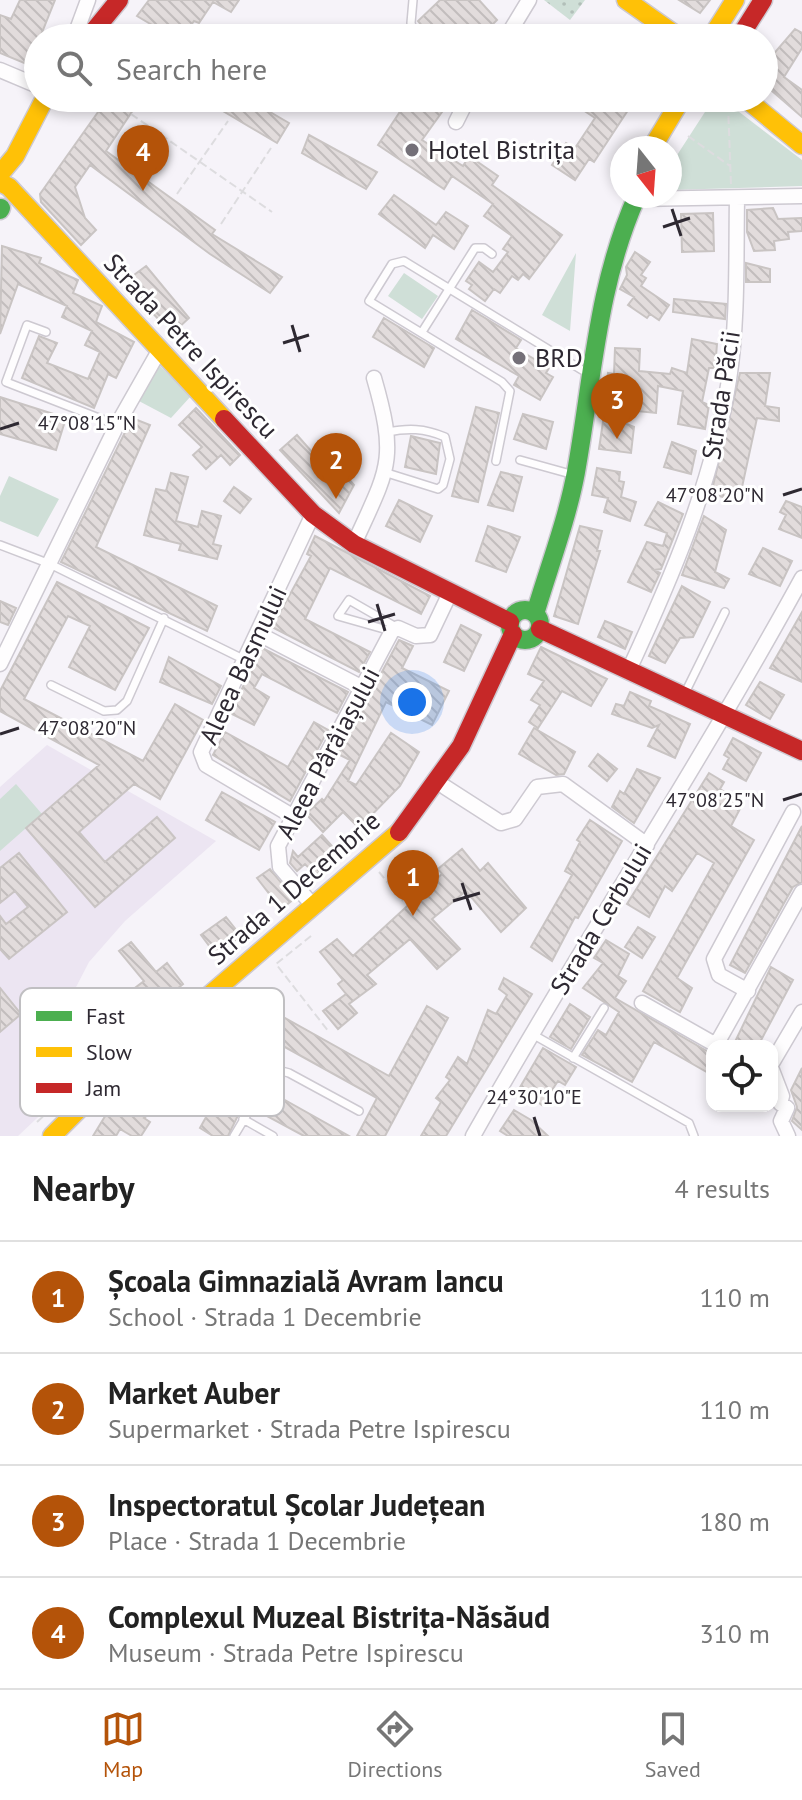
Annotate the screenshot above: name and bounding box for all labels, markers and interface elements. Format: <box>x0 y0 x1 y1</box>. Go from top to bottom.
search box <box>24 24 778 112</box>
icon: search <box>52 46 96 90</box>
text: Search here <box>116 49 267 88</box>
pin: 4 <box>117 125 169 191</box>
place label: Hotel Bistrița <box>428 133 575 166</box>
north arrow <box>610 136 682 208</box>
marker: Hotel Bistrița <box>403 141 421 159</box>
street label: Strada Petre Ispirescu <box>97 246 286 445</box>
street label: Strada Păcii <box>694 328 747 462</box>
place label: BRD <box>535 341 583 374</box>
marker: BRD <box>510 349 528 367</box>
pin: 3 <box>591 373 643 439</box>
text: 47°08'15"N <box>38 410 136 436</box>
pin: 2 <box>310 433 362 499</box>
text: 47°08'20"N <box>666 482 764 508</box>
street label: Aleea Basmului <box>191 580 294 749</box>
street label: Aleea Pârâiașului <box>268 661 387 845</box>
your location <box>392 682 432 722</box>
text: 47°08'20"N <box>38 715 136 741</box>
text: 47°08'25"N <box>666 787 764 813</box>
street label: Strada 1 Decembrie <box>201 804 387 971</box>
street label: Strada Cerbului <box>542 837 659 1000</box>
pin: 1 <box>387 850 439 916</box>
legend <box>20 988 284 1116</box>
text: Fast <box>86 1002 126 1030</box>
text: Slow <box>86 1038 132 1066</box>
map controls <box>706 1040 778 1112</box>
button: locate <box>706 1040 778 1112</box>
text: Jam <box>85 1074 121 1102</box>
text: 24°30'10"E <box>486 1084 582 1110</box>
text: Nearby <box>32 1166 134 1210</box>
text: 4 results <box>675 1172 770 1205</box>
text: Școala Gimnazială Avram Iancu <box>108 1261 504 1300</box>
text: 1 <box>51 1281 65 1314</box>
text: 110 m <box>699 1281 770 1314</box>
text: School · Strada 1 Decembrie <box>108 1300 422 1333</box>
text: Market Auber <box>108 1373 280 1412</box>
text: 2 <box>51 1393 65 1426</box>
text: 110 m <box>699 1393 770 1426</box>
text: Supermarket · Strada Petre Ispirescu <box>108 1412 511 1445</box>
text: Inspectoratul Școlar Județean <box>108 1485 485 1524</box>
text: 3 <box>51 1505 65 1538</box>
text: 180 m <box>699 1505 770 1538</box>
text: Place · Strada 1 Decembrie <box>108 1524 406 1557</box>
text: Complexul Muzeal Bistrița-Năsăud <box>108 1597 550 1636</box>
text: 4 <box>51 1617 65 1650</box>
text: 310 m <box>699 1617 770 1650</box>
text: Museum · Strada Petre Ispirescu <box>108 1636 464 1669</box>
tab: Map <box>101 1707 145 1783</box>
tab: Directions <box>347 1707 443 1783</box>
tab: Saved <box>645 1707 701 1783</box>

